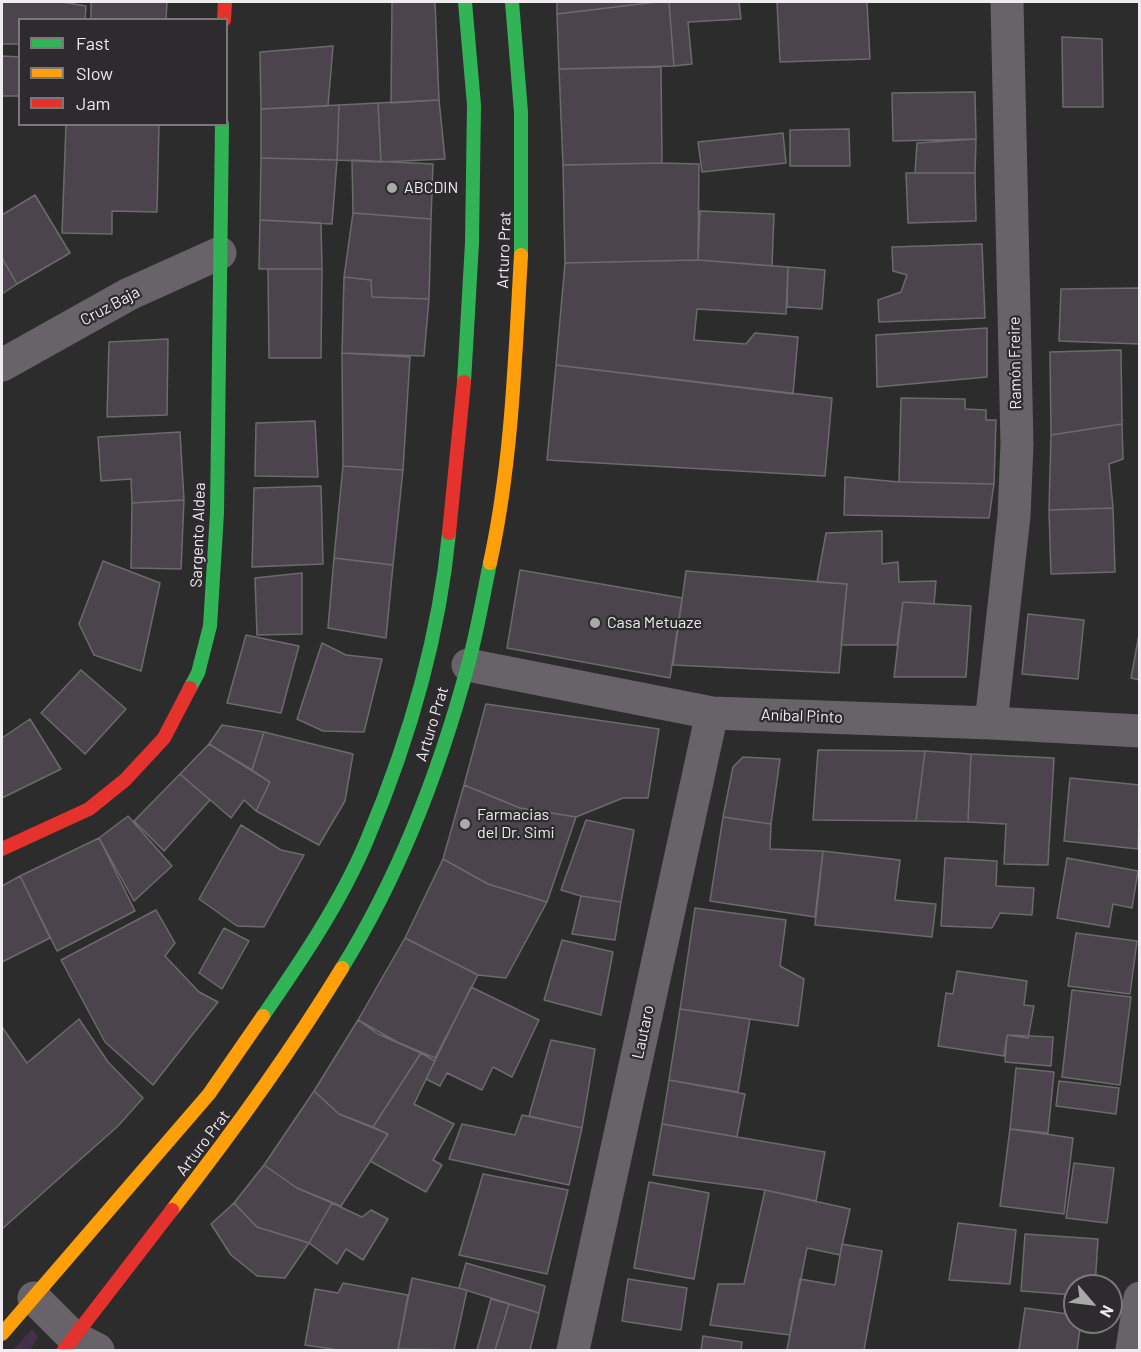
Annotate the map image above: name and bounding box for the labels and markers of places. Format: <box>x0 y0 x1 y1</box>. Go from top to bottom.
place label: ABCDIN <box>404 178 458 198</box>
marker: ABCDIN <box>385 181 399 195</box>
place label: Casa Metuaze <box>607 613 702 633</box>
marker: Casa Metuaze <box>588 616 602 630</box>
place label: Farmacias del Dr. Simi <box>477 805 555 843</box>
marker: Farmacias del Dr. Simi <box>458 817 472 831</box>

